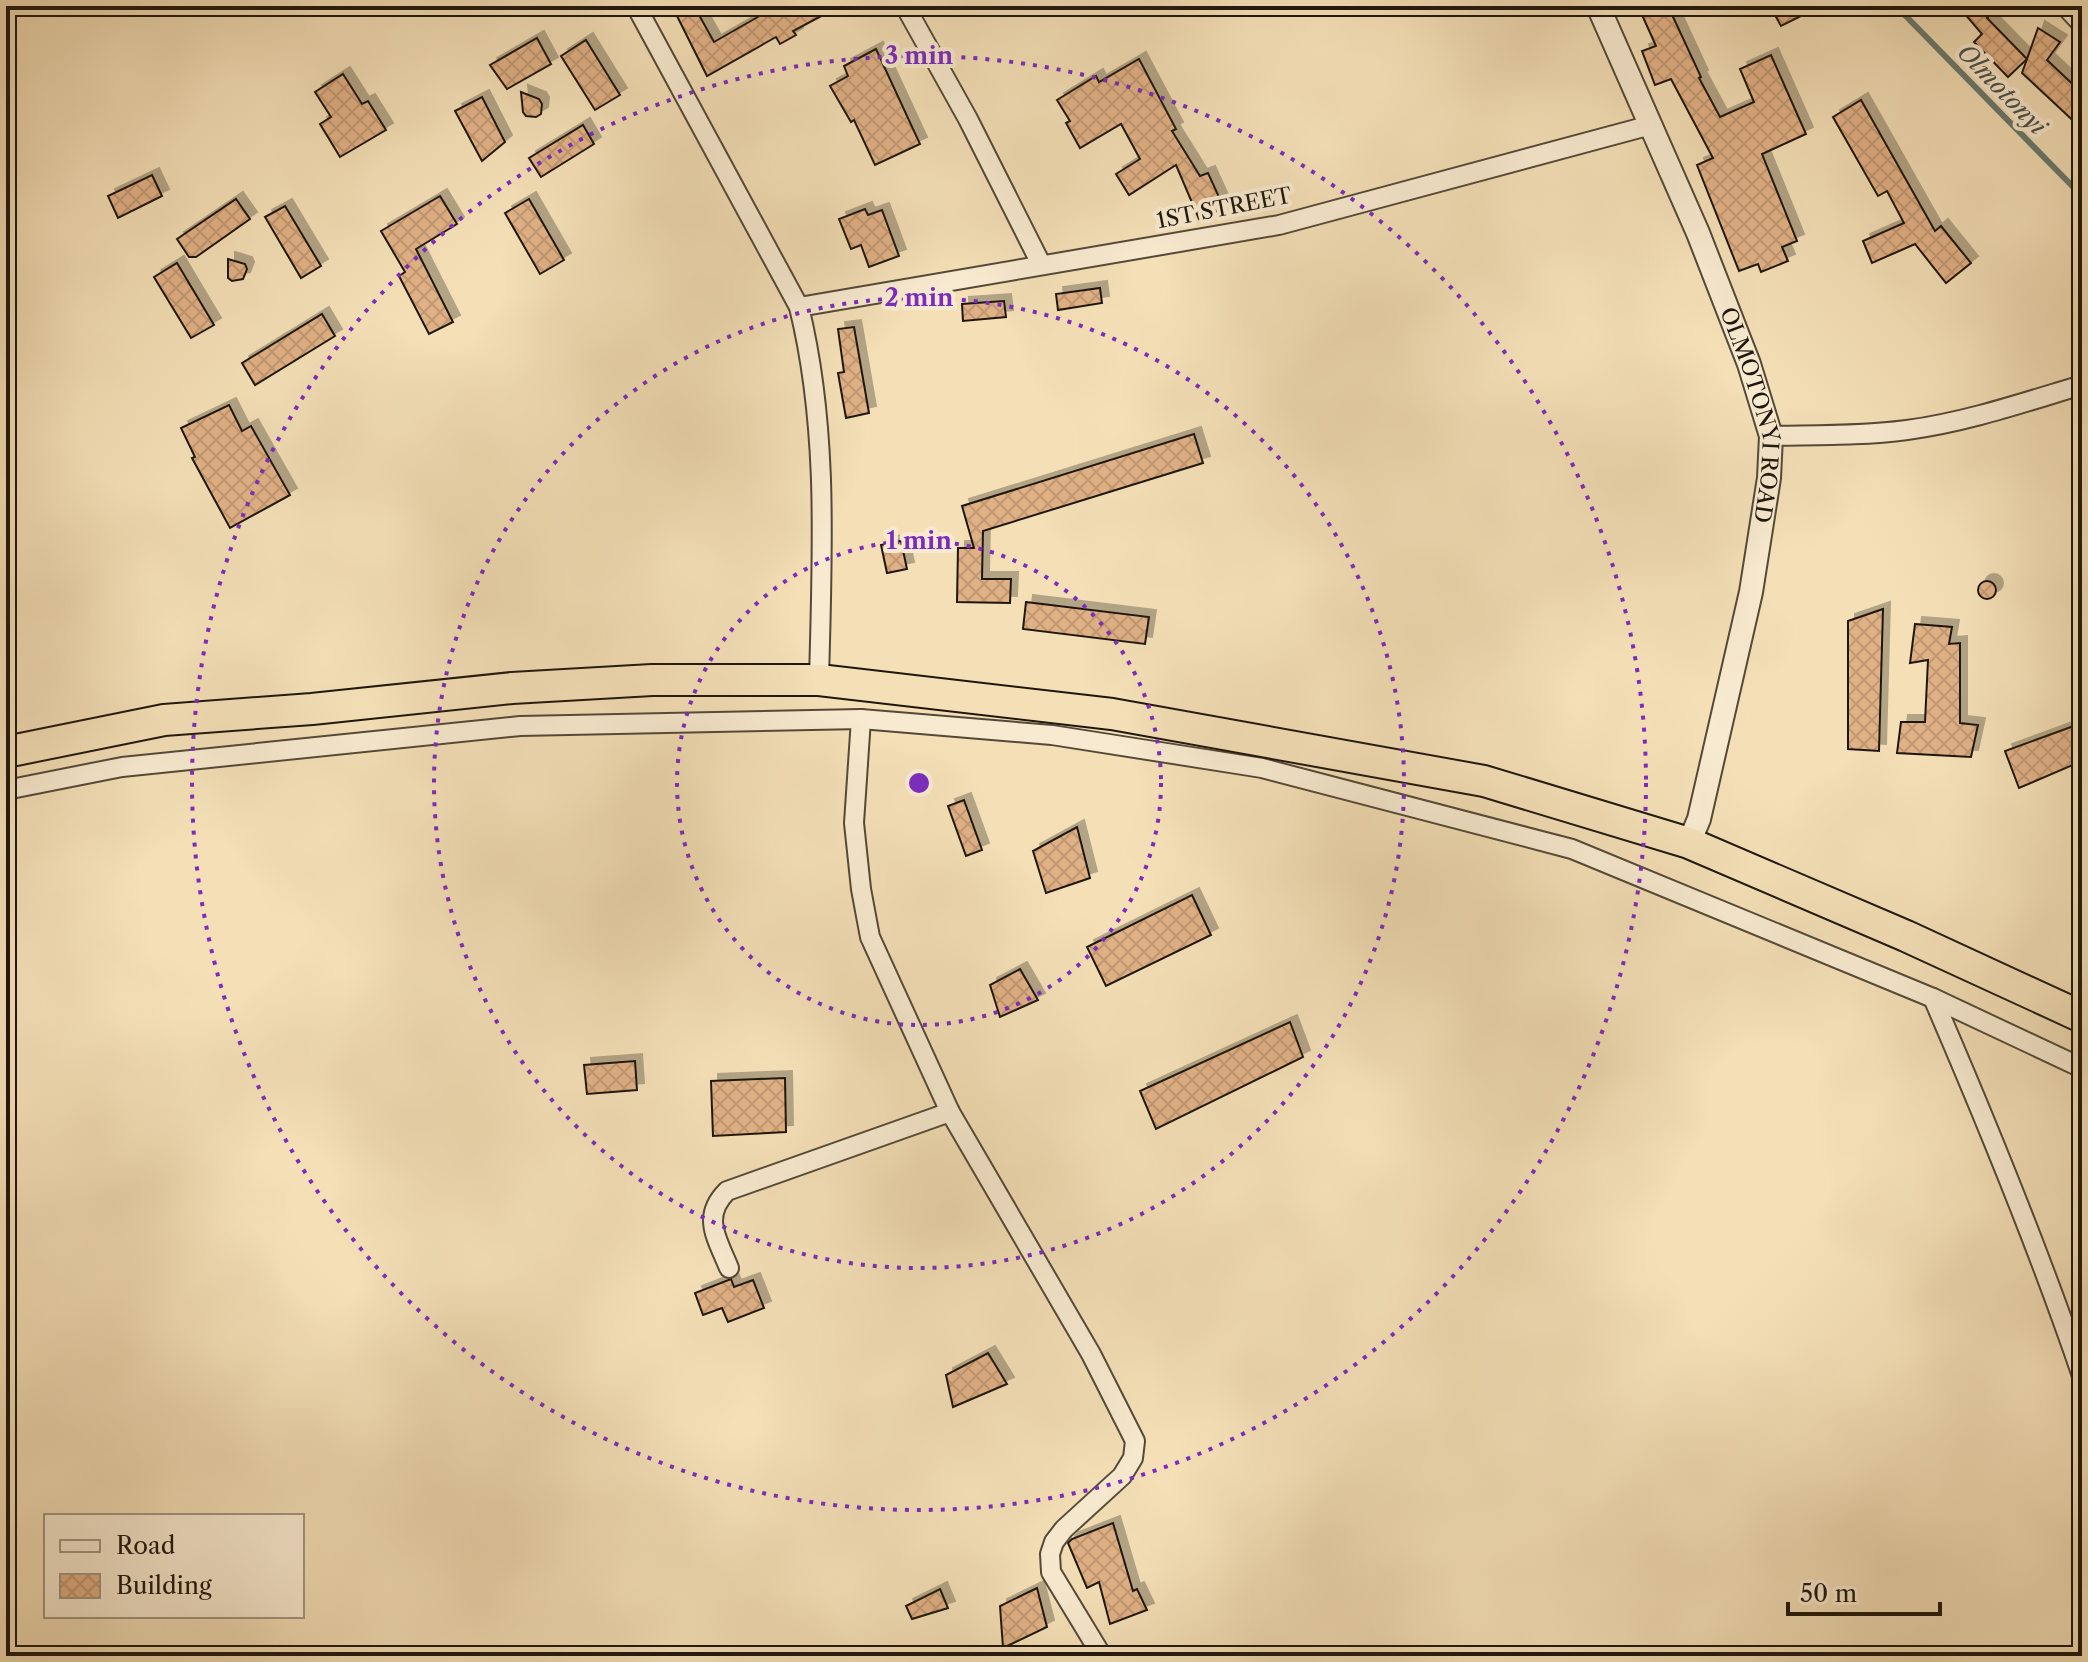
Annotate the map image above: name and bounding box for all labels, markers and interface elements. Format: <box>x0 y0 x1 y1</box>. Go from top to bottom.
water label: Olmotonyi <box>1952 37 2054 142</box>
text: 3 min <box>885 41 954 70</box>
street label: 1ST STREET <box>1154 182 1294 234</box>
text: 2 min <box>884 283 954 312</box>
street label: OLMOTONYI ROAD <box>1715 303 1786 525</box>
text: 1 min <box>886 526 952 555</box>
centre of rings <box>905 769 933 797</box>
legend <box>44 1514 304 1618</box>
text: Road <box>116 1531 176 1560</box>
scale bar <box>1788 1566 1940 1616</box>
text: Building <box>116 1571 212 1600</box>
text: 50 m <box>1800 1579 1857 1608</box>

